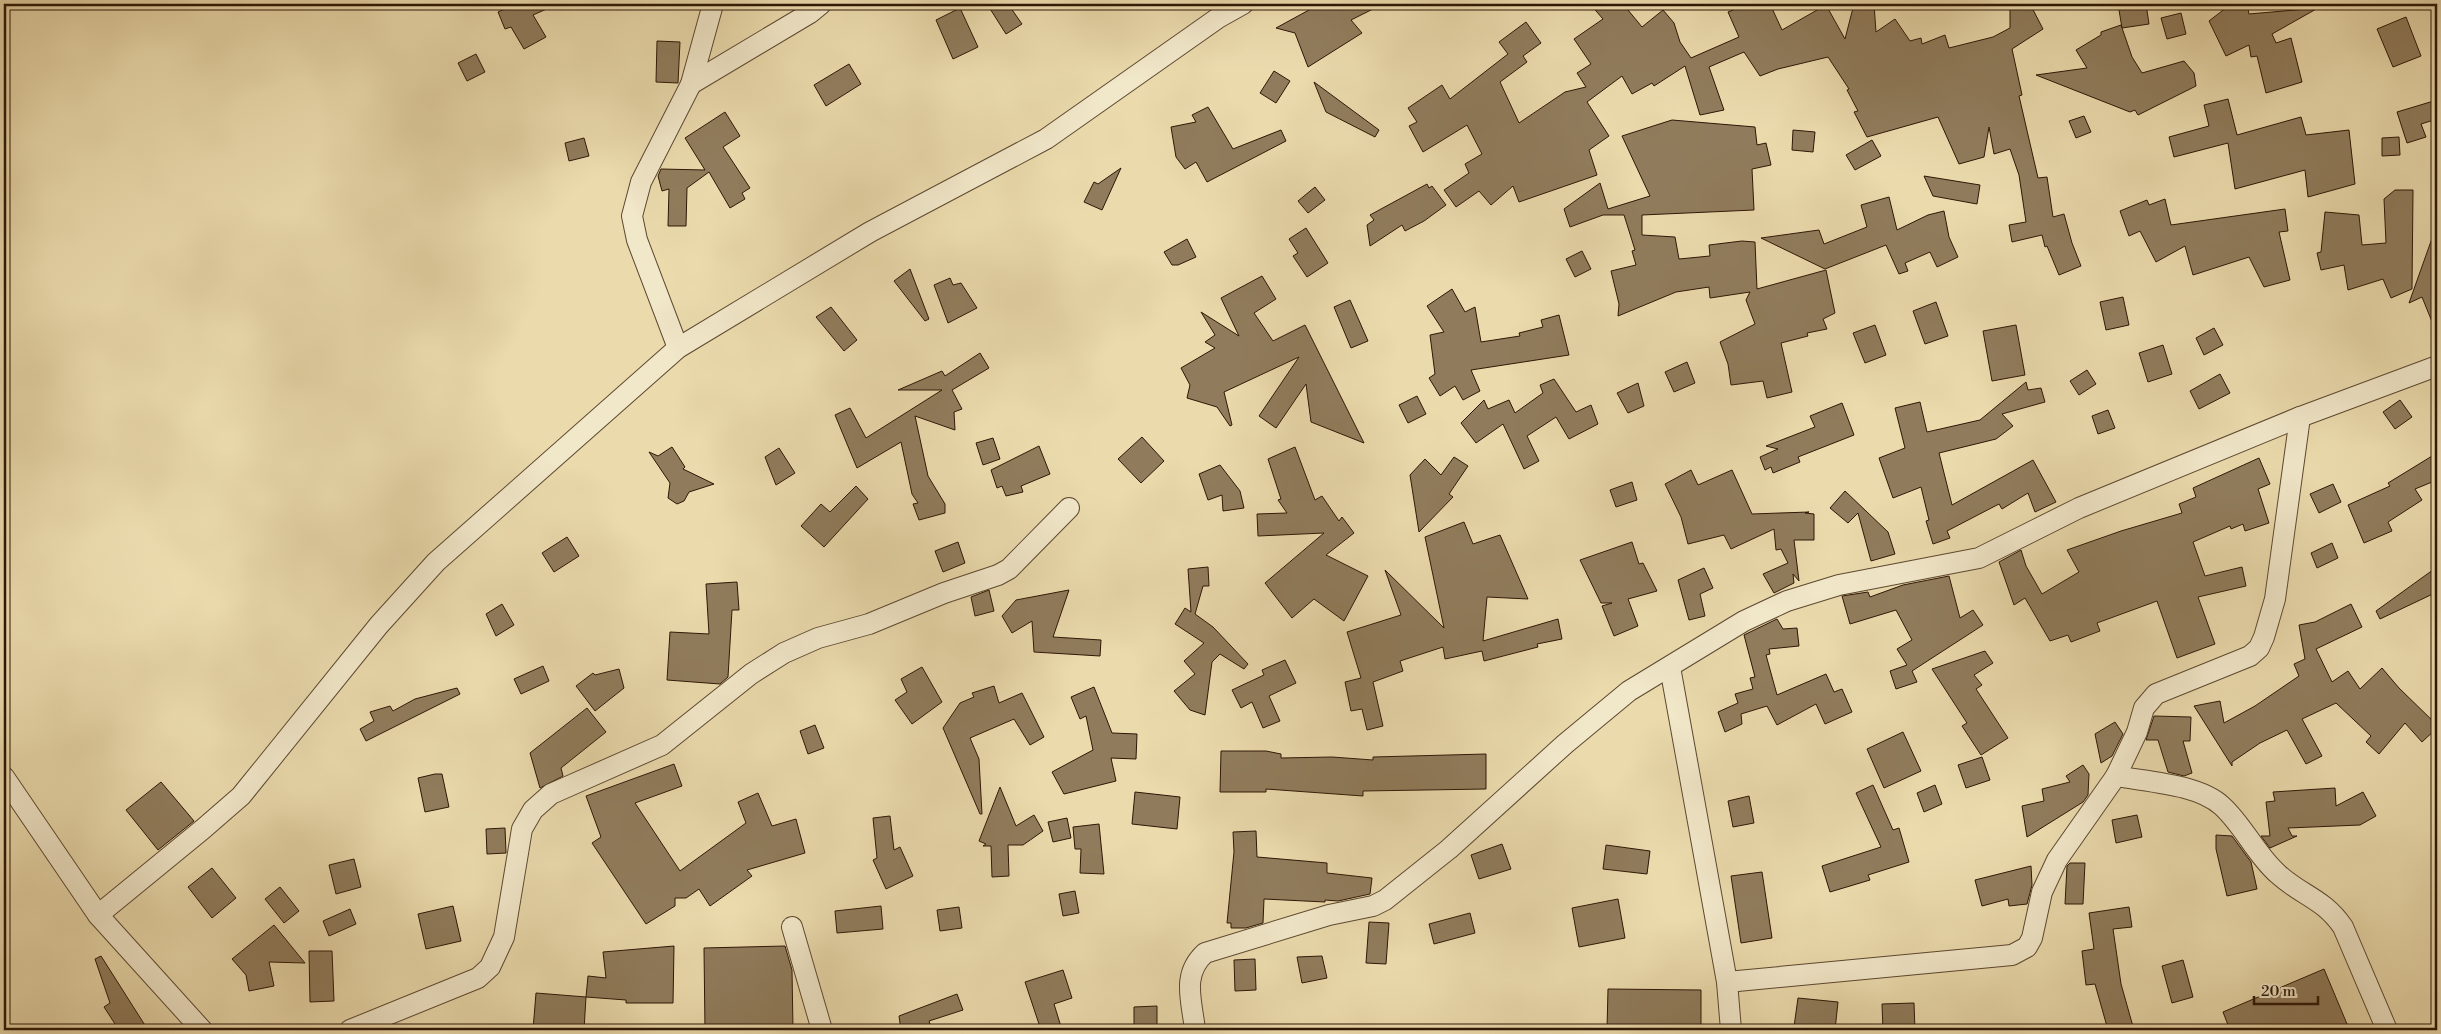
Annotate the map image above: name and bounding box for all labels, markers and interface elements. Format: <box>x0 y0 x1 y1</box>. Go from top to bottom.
scale bar <box>2254 974 2317 1006</box>
text: 20 m <box>2261 982 2296 1001</box>

